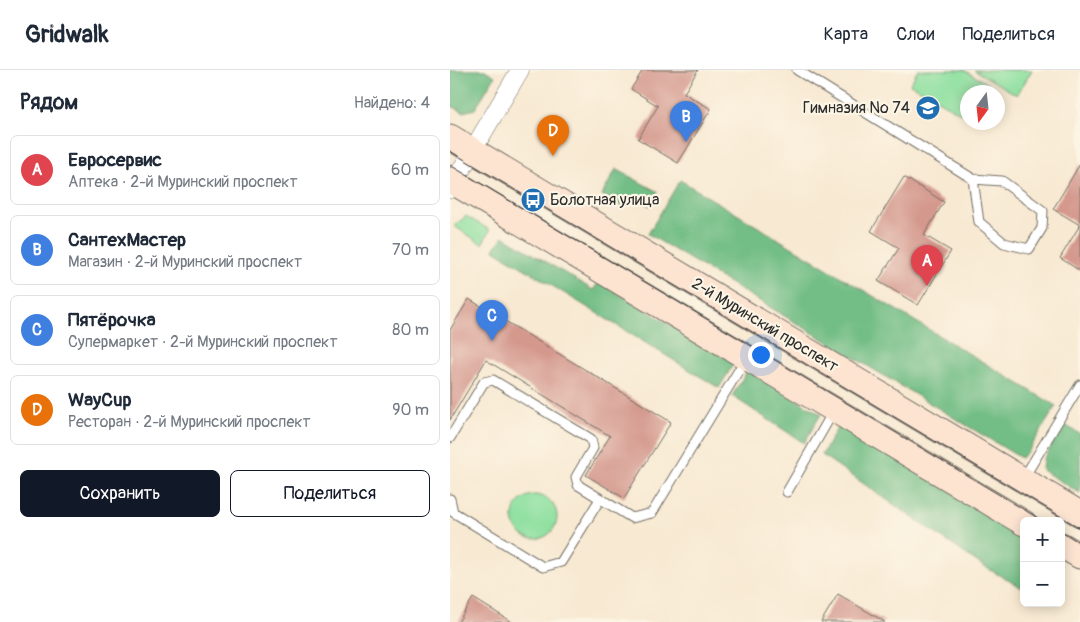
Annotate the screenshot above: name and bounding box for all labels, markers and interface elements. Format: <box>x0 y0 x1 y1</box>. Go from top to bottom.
text: Gridwalk <box>25 20 109 49</box>
text: Карта <box>824 23 868 46</box>
text: Слои <box>896 23 934 46</box>
text: Поделиться <box>962 23 1055 46</box>
north arrow <box>960 85 1005 130</box>
text: Рядом <box>20 89 78 116</box>
text: Найдено: 4 <box>354 93 430 113</box>
school or university icon: Гимназия № 74 <box>915 95 941 121</box>
place label: Гимназия № 74 <box>803 98 910 118</box>
pin: B <box>670 101 702 142</box>
pin: D <box>537 115 569 156</box>
text: Евросервис <box>68 148 162 172</box>
text: A <box>32 160 42 180</box>
text: 60 m <box>391 160 429 180</box>
text: Аптека · 2-й Муринский проспект <box>68 172 298 192</box>
bus stop icon: Болотная улица <box>520 187 546 213</box>
place label: Болотная улица <box>550 190 659 210</box>
text: СантехМастер <box>68 228 186 252</box>
text: B <box>32 240 42 260</box>
text: 70 m <box>392 240 429 260</box>
pin: A <box>911 245 943 286</box>
text: Магазин · 2-й Муринский проспект <box>68 252 302 272</box>
street label: 2-й Муринский проспект <box>688 273 842 377</box>
pin: C <box>476 300 508 341</box>
text: Пятёрочка <box>68 308 156 332</box>
text: C <box>32 320 42 340</box>
text: 80 m <box>392 320 429 340</box>
text: Супермаркет · 2-й Муринский проспект <box>68 332 337 352</box>
your location <box>748 342 774 368</box>
text: WayCup <box>68 388 131 412</box>
text: D <box>32 400 42 420</box>
text: 90 m <box>392 400 429 420</box>
text: Ресторан · 2-й Муринский проспект <box>68 412 311 432</box>
button: Сохранить <box>20 470 220 517</box>
button: Поделиться <box>230 470 430 517</box>
map controls <box>1020 517 1065 607</box>
button: + <box>1020 517 1065 562</box>
button: − <box>1020 562 1065 607</box>

